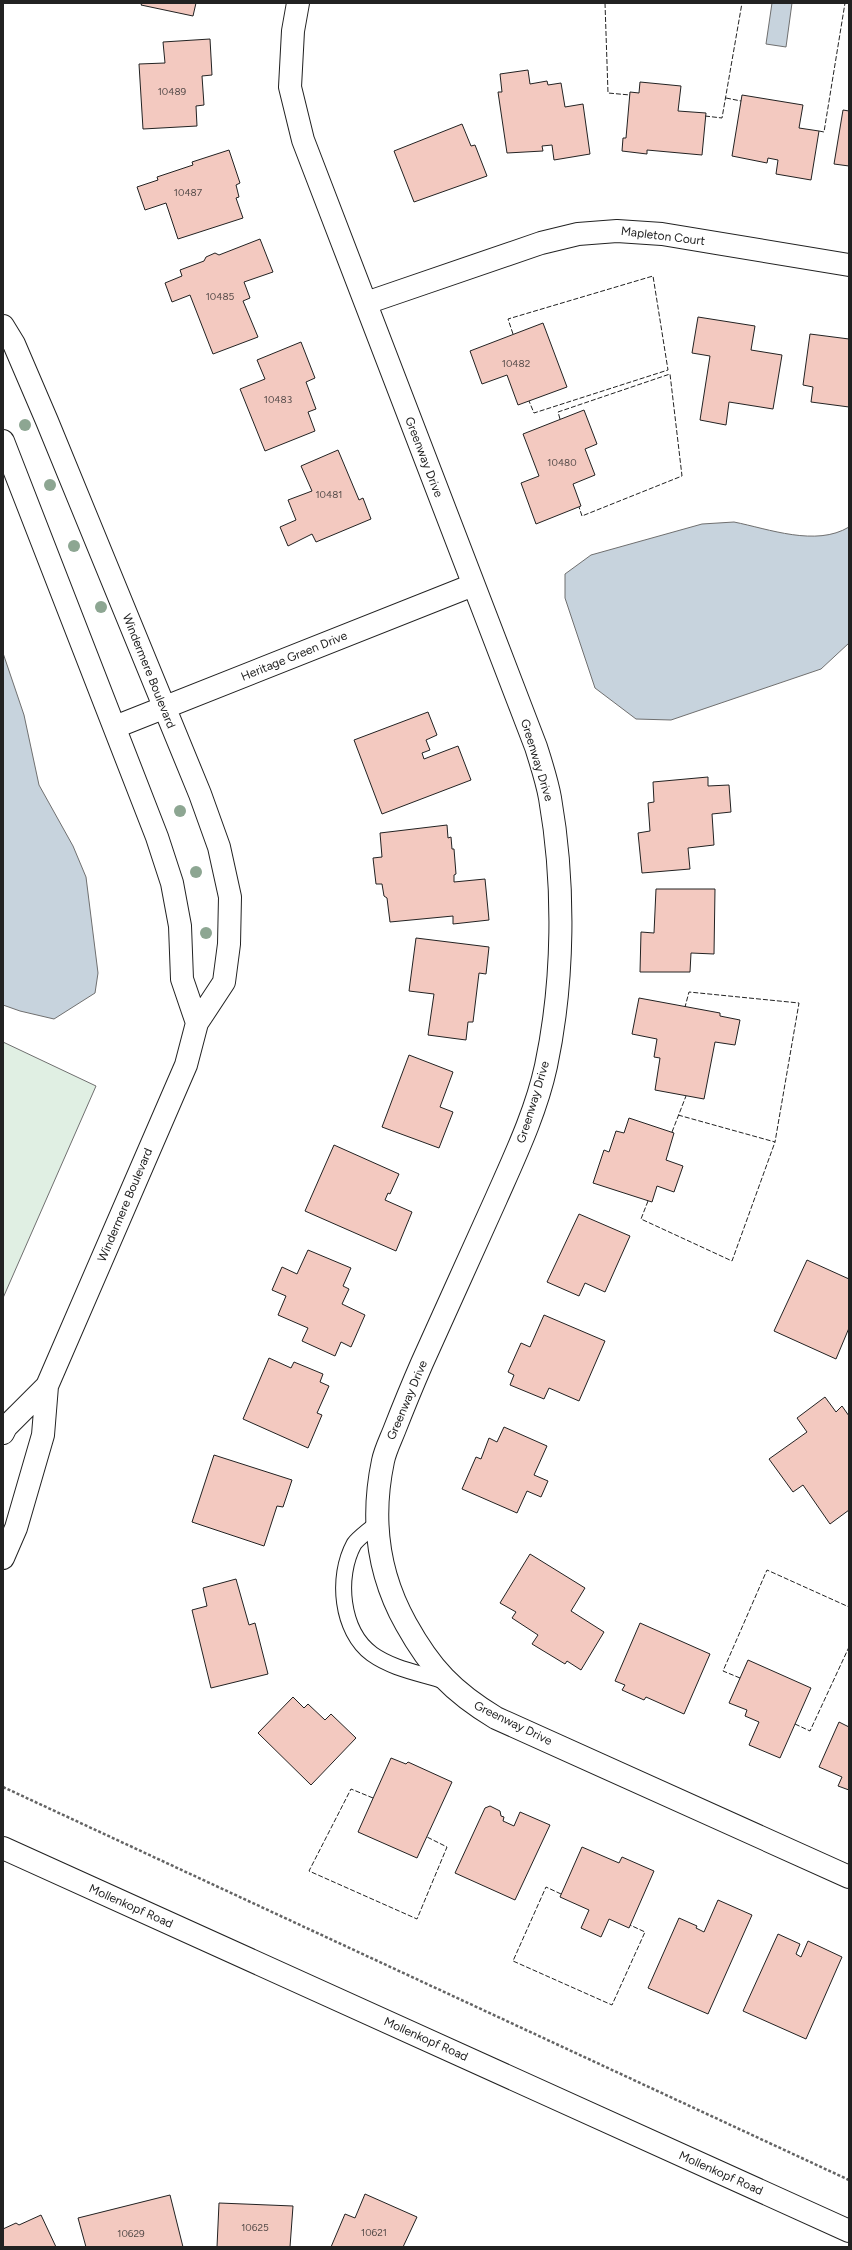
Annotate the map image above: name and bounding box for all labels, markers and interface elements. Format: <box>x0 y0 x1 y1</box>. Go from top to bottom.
house number: 10489 <box>158 85 187 98</box>
house number: 10487 <box>174 186 203 199</box>
street label: Mapleton Court <box>620 224 706 248</box>
house number: 10485 <box>206 290 235 303</box>
house number: 10482 <box>502 357 530 370</box>
house number: 10483 <box>264 393 292 406</box>
street label: Greenway Drive <box>402 415 446 500</box>
house number: 10480 <box>547 456 577 469</box>
house number: 10481 <box>315 488 343 501</box>
street label: Windermere Boulevard <box>120 612 178 730</box>
street label: Heritage Green Drive <box>239 628 350 684</box>
street label: Greenway Drive <box>518 717 556 803</box>
street label: Greenway Drive <box>514 1059 552 1145</box>
street label: Windermere Boulevard <box>95 1146 155 1264</box>
street label: Greenway Drive <box>384 1358 430 1442</box>
street label: Greenway Drive <box>472 1698 555 1748</box>
street label: Mollenkopf Road <box>87 1881 175 1931</box>
street label: Mollenkopf Road <box>382 2014 470 2064</box>
street label: Mollenkopf Road <box>677 2148 765 2198</box>
house number: 10625 <box>241 2221 269 2234</box>
house number: 10621 <box>361 2226 387 2239</box>
house number: 10629 <box>117 2227 145 2240</box>

